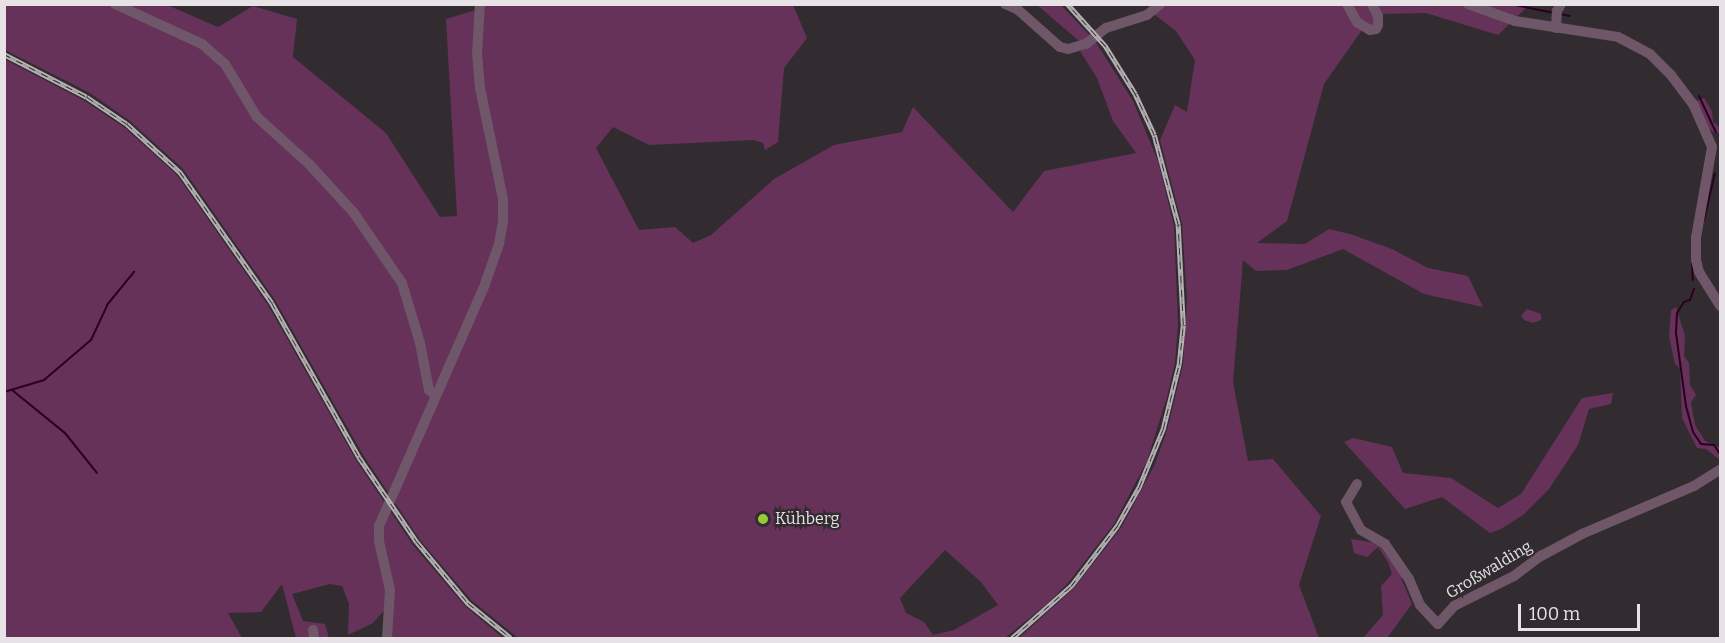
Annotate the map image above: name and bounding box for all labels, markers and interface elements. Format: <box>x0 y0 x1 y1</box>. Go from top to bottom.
place label: Kühberg <box>775 509 839 529</box>
marker: Kühberg <box>756 512 770 526</box>
street label: Großwalding <box>1443 537 1535 603</box>
scale bar <box>1521 592 1642 630</box>
text: 100 m <box>1529 603 1580 625</box>

